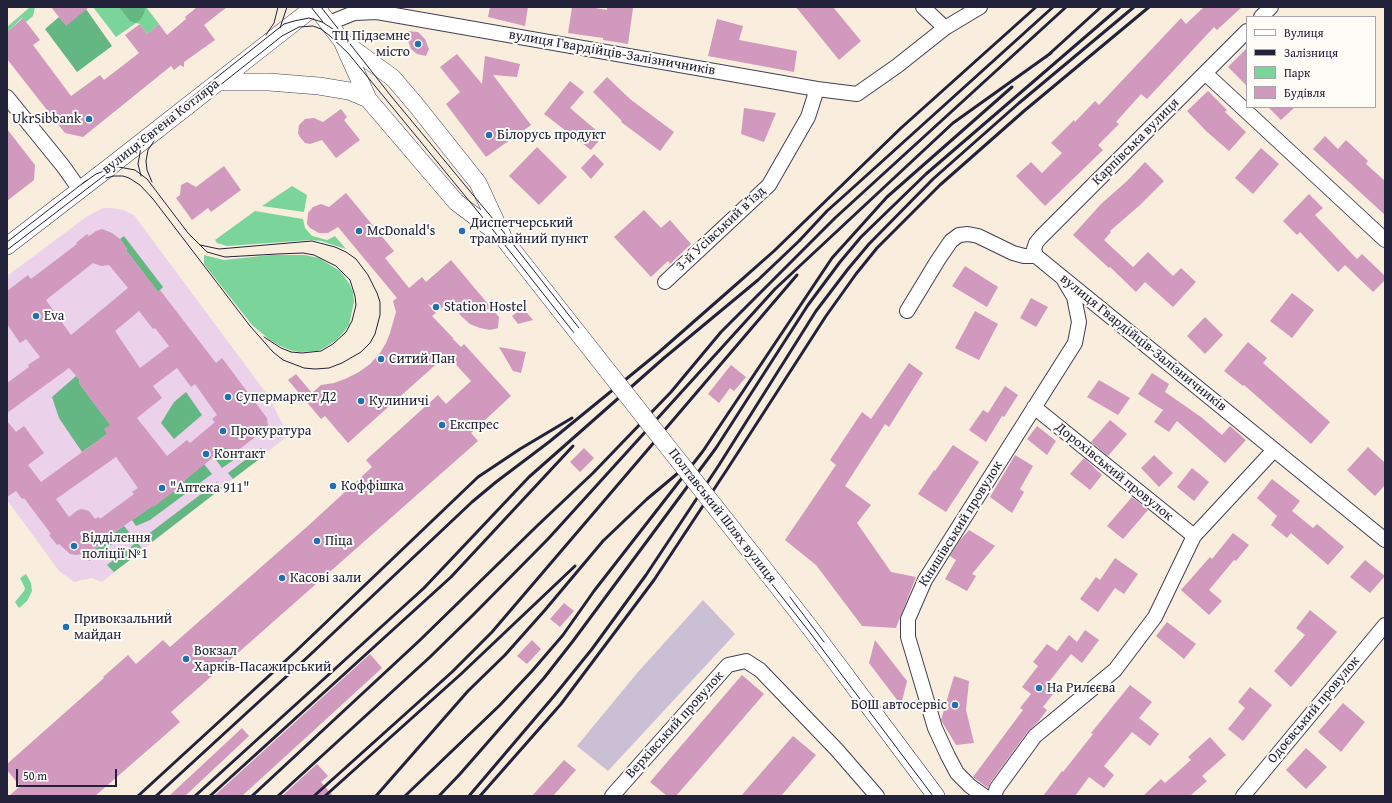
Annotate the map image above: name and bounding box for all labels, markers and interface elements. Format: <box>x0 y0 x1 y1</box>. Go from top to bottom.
legend <box>1246 16 1376 108</box>
text: Вулиця <box>1284 24 1324 41</box>
street label: вулиця Гвардійців-Залізничників <box>507 27 717 79</box>
place label: ТЦ Підземне місто <box>332 28 410 60</box>
marker: ТЦ Підземне місто <box>413 39 423 49</box>
text: Залізниця <box>1284 44 1338 61</box>
text: Парк <box>1284 64 1310 81</box>
street label: вулиця Євгена Котляра <box>99 76 223 178</box>
text: Будівля <box>1284 84 1325 101</box>
street label: Карпівська вулиця <box>1089 95 1183 189</box>
place label: UkrSibbank <box>12 111 81 127</box>
marker: UkrSibbank <box>84 114 94 124</box>
place label: Білорусь продукт <box>497 127 606 143</box>
marker: Білорусь продукт <box>484 130 494 140</box>
street label: 3-й Усівський в’їзд <box>673 183 769 275</box>
place label: Диспетчерський трамвайний пункт <box>470 215 588 248</box>
place label: McDonald's <box>367 223 435 239</box>
marker: McDonald's <box>354 226 364 236</box>
marker: Диспетчерський трамвайний пункт <box>457 226 467 236</box>
street label: вулиця Гвардійців-Залізничників <box>1056 271 1230 415</box>
place label: Station Hostel <box>444 299 527 315</box>
marker: Station Hostel <box>431 302 441 312</box>
place label: Eva <box>44 308 64 324</box>
marker: Eva <box>31 311 41 321</box>
place label: Ситий Пан <box>389 351 455 367</box>
marker: Ситий Пан <box>376 354 386 364</box>
place label: Супермаркет Д2 <box>236 389 336 405</box>
marker: Супермаркет Д2 <box>223 392 233 402</box>
place label: Кулиничі <box>369 393 429 409</box>
marker: Кулиничі <box>356 396 366 406</box>
place label: Експрес <box>450 417 499 433</box>
street label: Дорохівський провулок <box>1051 419 1177 525</box>
marker: Експрес <box>437 420 447 430</box>
place label: Прокуратура <box>231 423 312 439</box>
marker: Прокуратура <box>218 426 228 436</box>
place label: Контакт <box>214 446 265 462</box>
street label: Полтавський Шлях вулиця <box>664 446 780 586</box>
marker: Контакт <box>201 449 211 459</box>
street label: Книшівський провулок <box>915 458 1007 590</box>
place label: Коффішка <box>341 478 404 494</box>
place label: "Аптека 911" <box>170 480 249 496</box>
marker: Коффішка <box>328 481 338 491</box>
marker: "Аптека 911" <box>157 483 167 493</box>
place label: Відділення поліції №1 <box>82 530 151 562</box>
place label: Піца <box>325 533 353 549</box>
marker: Піца <box>312 536 322 546</box>
marker: Відділення поліції №1 <box>69 541 79 551</box>
place label: Касові зали <box>290 570 361 586</box>
marker: Касові зали <box>277 573 287 583</box>
place label: Привокзальний майдан <box>74 611 172 644</box>
marker: Привокзальний майдан <box>61 622 71 632</box>
place label: Вокзал Харків-Пасажирський <box>194 643 331 676</box>
street label: Одоєвський провулок <box>1264 653 1364 767</box>
marker: Вокзал Харків-Пасажирський <box>181 654 191 664</box>
street label: Верхівський провулок <box>622 668 728 782</box>
place label: На Рилєєва <box>1047 680 1115 696</box>
marker: На Рилєєва <box>1034 683 1044 693</box>
place label: БОШ автосервіс <box>851 697 947 713</box>
marker: БОШ автосервіс <box>950 700 960 710</box>
scale bar <box>18 761 119 787</box>
text: 50 m <box>23 767 47 784</box>

